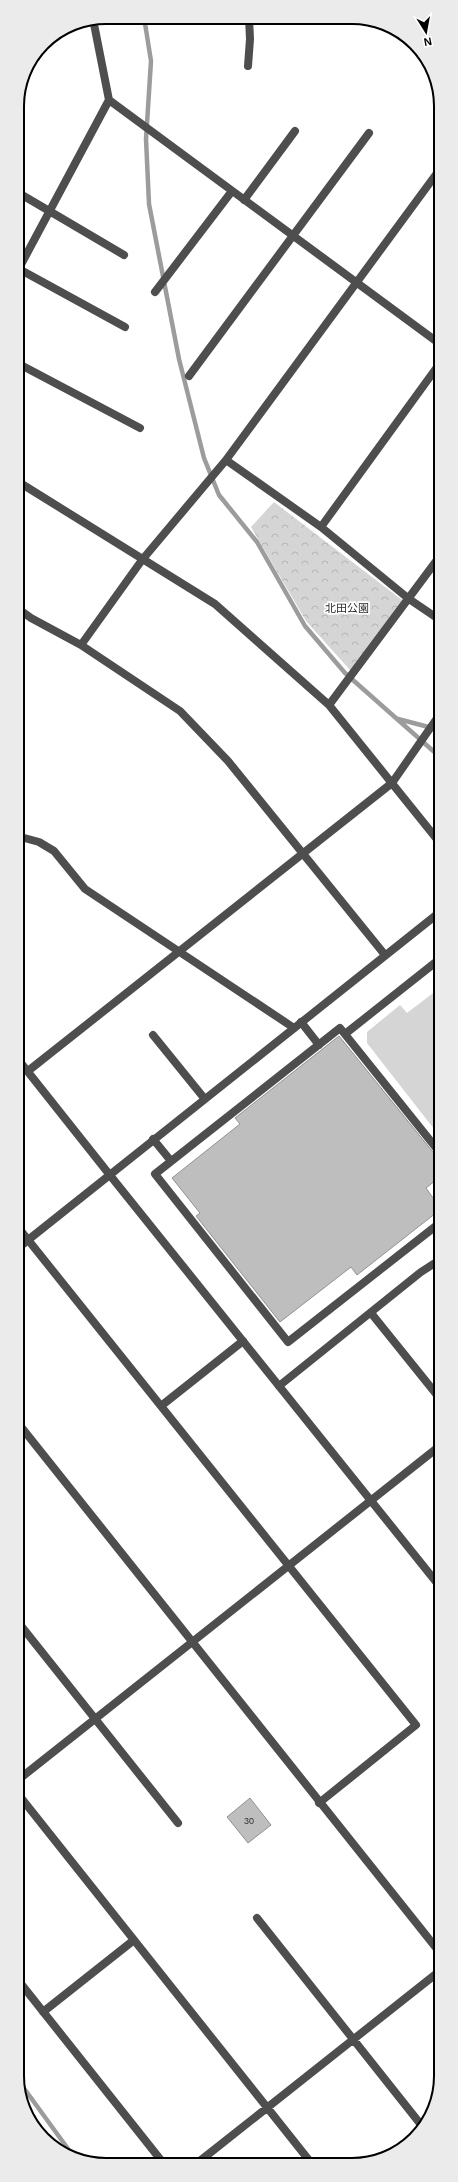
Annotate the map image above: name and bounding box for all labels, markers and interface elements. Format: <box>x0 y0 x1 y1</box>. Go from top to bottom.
north arrow <box>406 12 446 52</box>
text: N <box>423 35 433 48</box>
park label: 北田公園 <box>325 602 369 614</box>
house number: 30 <box>244 1816 254 1826</box>

